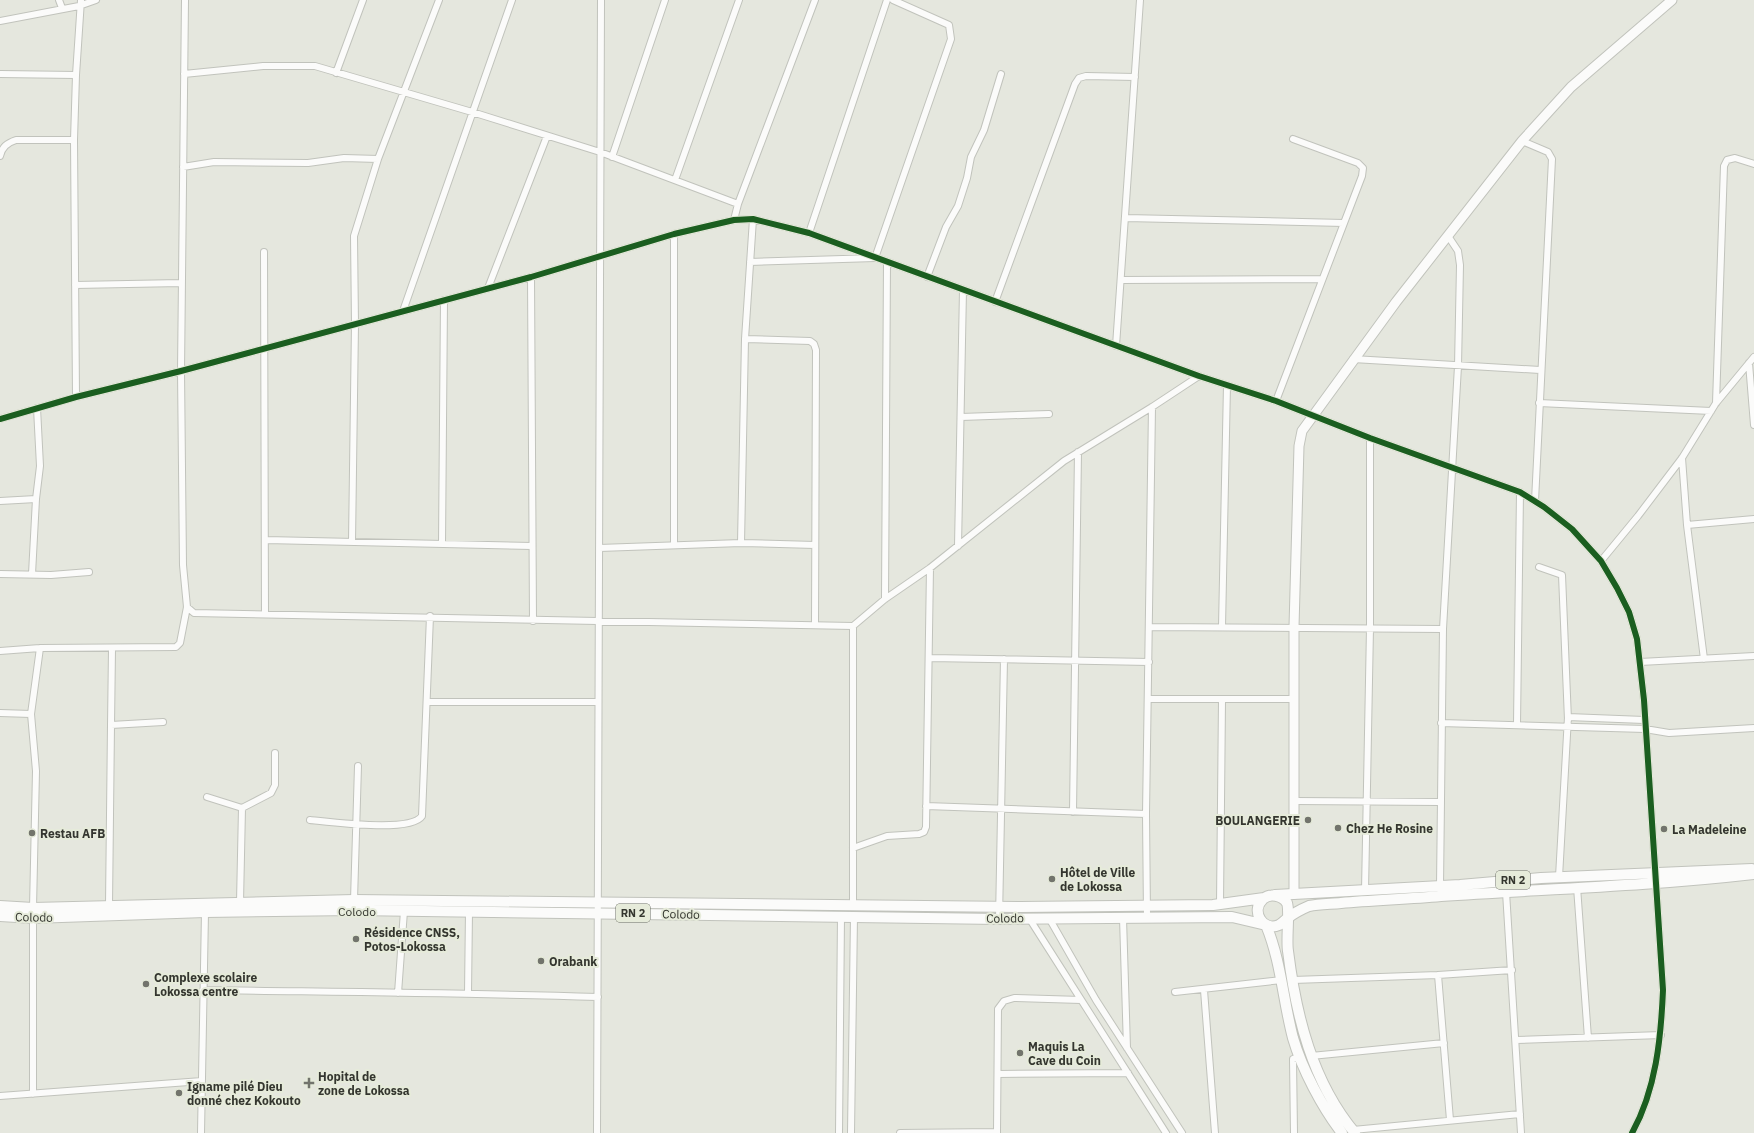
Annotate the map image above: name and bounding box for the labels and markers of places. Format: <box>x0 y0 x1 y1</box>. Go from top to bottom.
place label: BOULANGERIE <box>1215 813 1300 828</box>
marker: BOULANGERIE <box>1303 815 1313 825</box>
place label: Chez He Rosine <box>1346 821 1433 836</box>
place label: La Madeleine <box>1672 822 1747 837</box>
marker: Chez He Rosine <box>1333 823 1343 833</box>
marker: La Madeleine <box>1659 824 1669 834</box>
place label: Restau AFB <box>40 826 105 841</box>
marker: Restau AFB <box>27 828 37 838</box>
place label: Hôtel de Ville de Lokossa <box>1060 865 1135 894</box>
marker: Hôtel de Ville de Lokossa <box>1047 874 1057 884</box>
place label: Résidence CNSS, Potos-Lokossa <box>364 925 460 954</box>
marker: Résidence CNSS, Potos-Lokossa <box>351 934 361 944</box>
place label: Orabank <box>549 954 597 969</box>
marker: Orabank <box>536 956 546 966</box>
place label: Complexe scolaire Lokossa centre <box>154 970 258 999</box>
marker: Complexe scolaire Lokossa centre <box>141 979 151 989</box>
place label: Maquis La Cave du Coin <box>1028 1039 1101 1068</box>
marker: Maquis La Cave du Coin <box>1015 1048 1025 1058</box>
place label: Hopital de zone de Lokossa <box>318 1069 410 1098</box>
marker: Hopital de zone de Lokossa <box>303 1077 315 1089</box>
place label: Igname pilé Dieu donné chez Kokouto <box>187 1079 301 1108</box>
marker: Igname pilé Dieu donné chez Kokouto <box>174 1088 184 1098</box>

